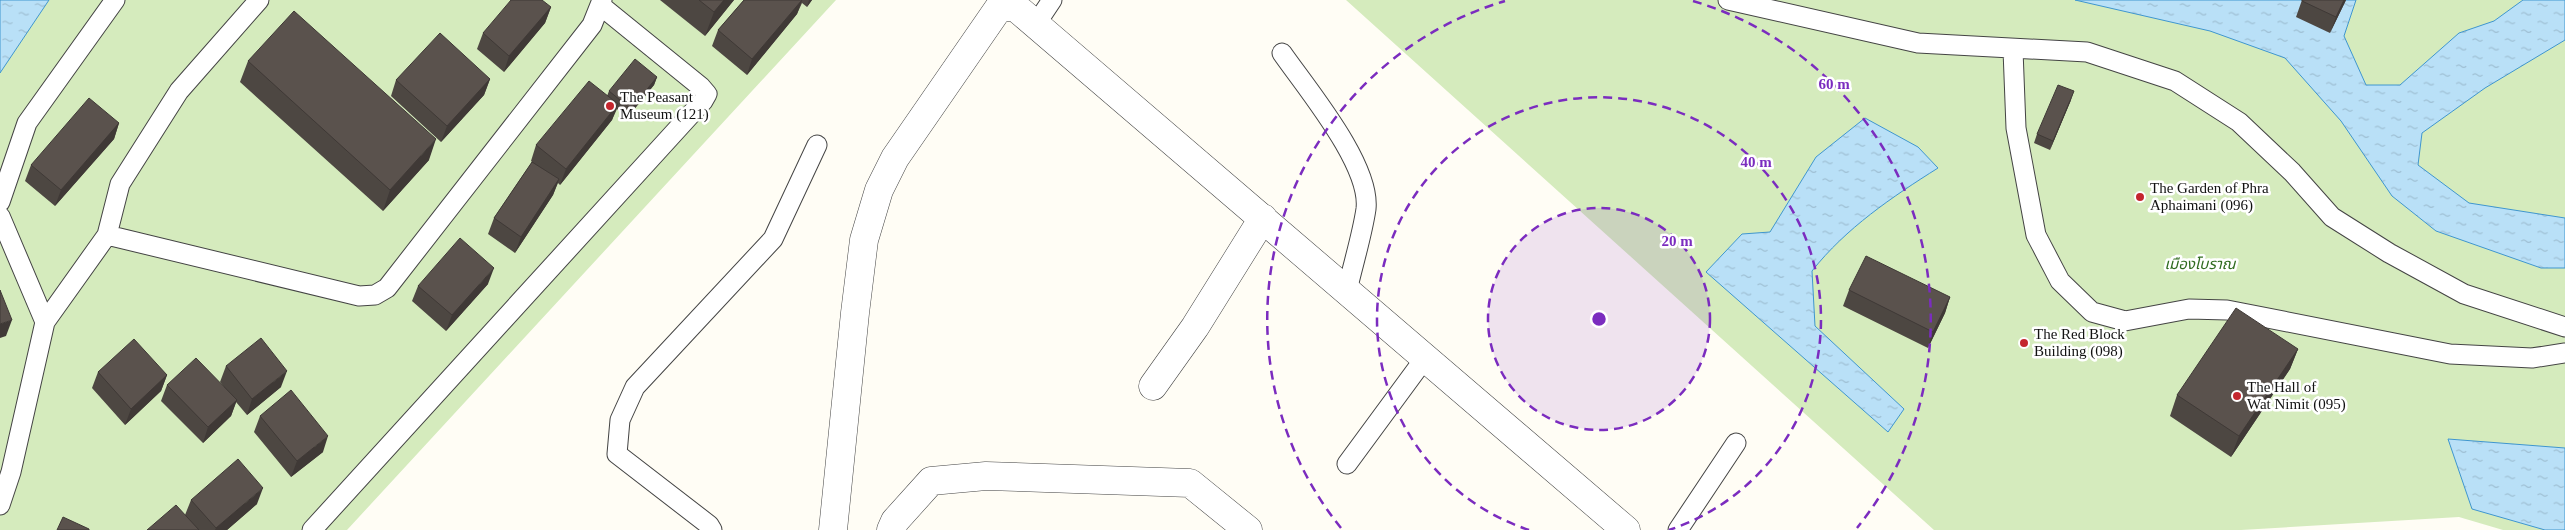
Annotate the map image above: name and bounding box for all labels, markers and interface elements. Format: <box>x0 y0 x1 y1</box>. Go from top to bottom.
text: 60 m <box>1818 76 1850 92</box>
place label: The Peasant Museum (121) <box>620 89 709 123</box>
marker: The Peasant Museum (121) <box>604 100 616 112</box>
text: 40 m <box>1740 154 1772 170</box>
place label: The Garden of Phra Aphaimani (096) <box>2150 180 2269 214</box>
marker: The Garden of Phra Aphaimani (096) <box>2134 191 2146 203</box>
text: 20 m <box>1661 233 1693 249</box>
park label: เมืองโบราณ <box>2165 256 2237 272</box>
centre of rings <box>1590 310 1608 328</box>
place label: The Red Block Building (098) <box>2034 326 2125 360</box>
marker: The Red Block Building (098) <box>2018 337 2030 349</box>
place label: The Hall of Wat Nimit (095) <box>2247 379 2346 413</box>
marker: The Hall of Wat Nimit (095) <box>2231 390 2243 402</box>

